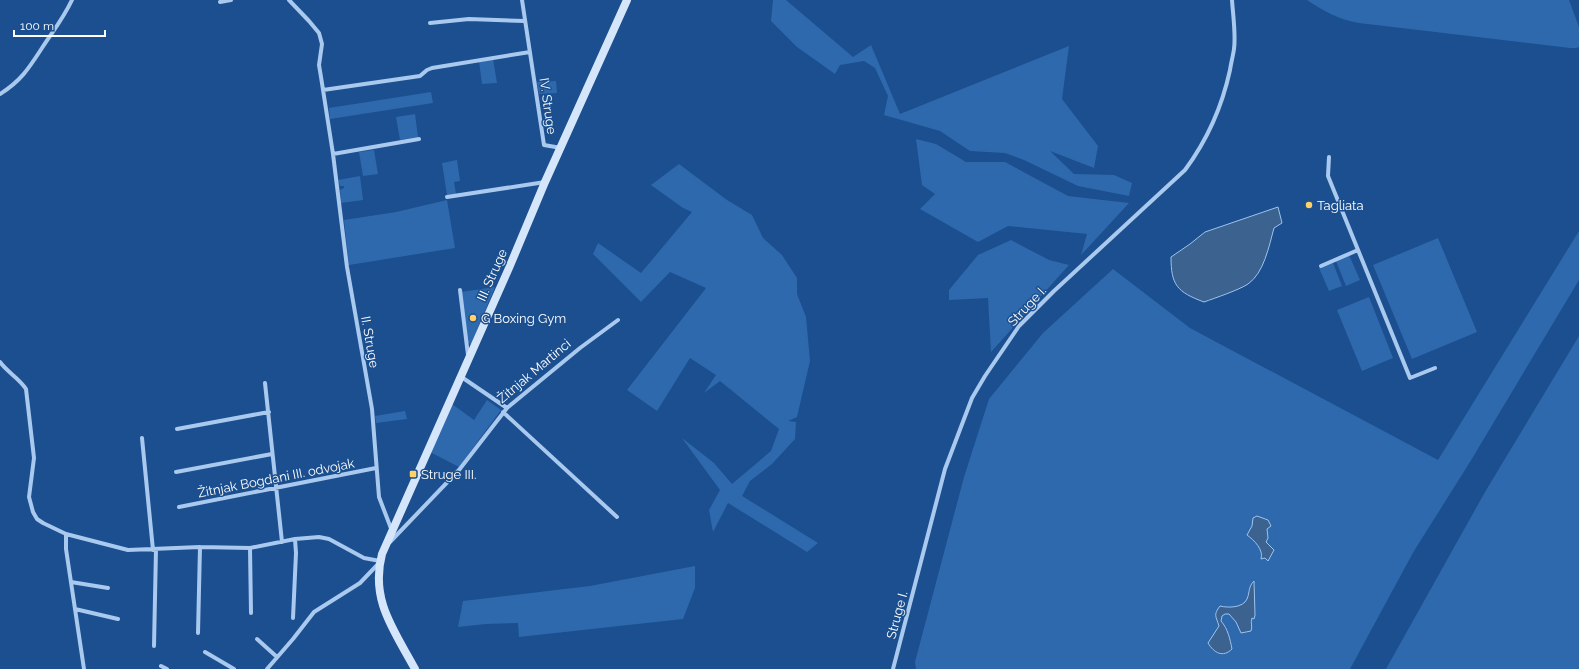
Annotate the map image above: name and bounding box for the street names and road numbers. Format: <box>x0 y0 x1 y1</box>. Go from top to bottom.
street label: IV. Struge <box>537 77 559 136</box>
street label: III. Struge <box>474 246 510 303</box>
street label: Struge I. <box>1005 283 1049 329</box>
street label: II. Struge <box>358 315 382 369</box>
street label: Žitnjak Martinci <box>494 336 574 406</box>
street label: Žitnjak Bogdani III. odvojak <box>196 455 356 501</box>
street label: Struge I. <box>883 589 911 641</box>

